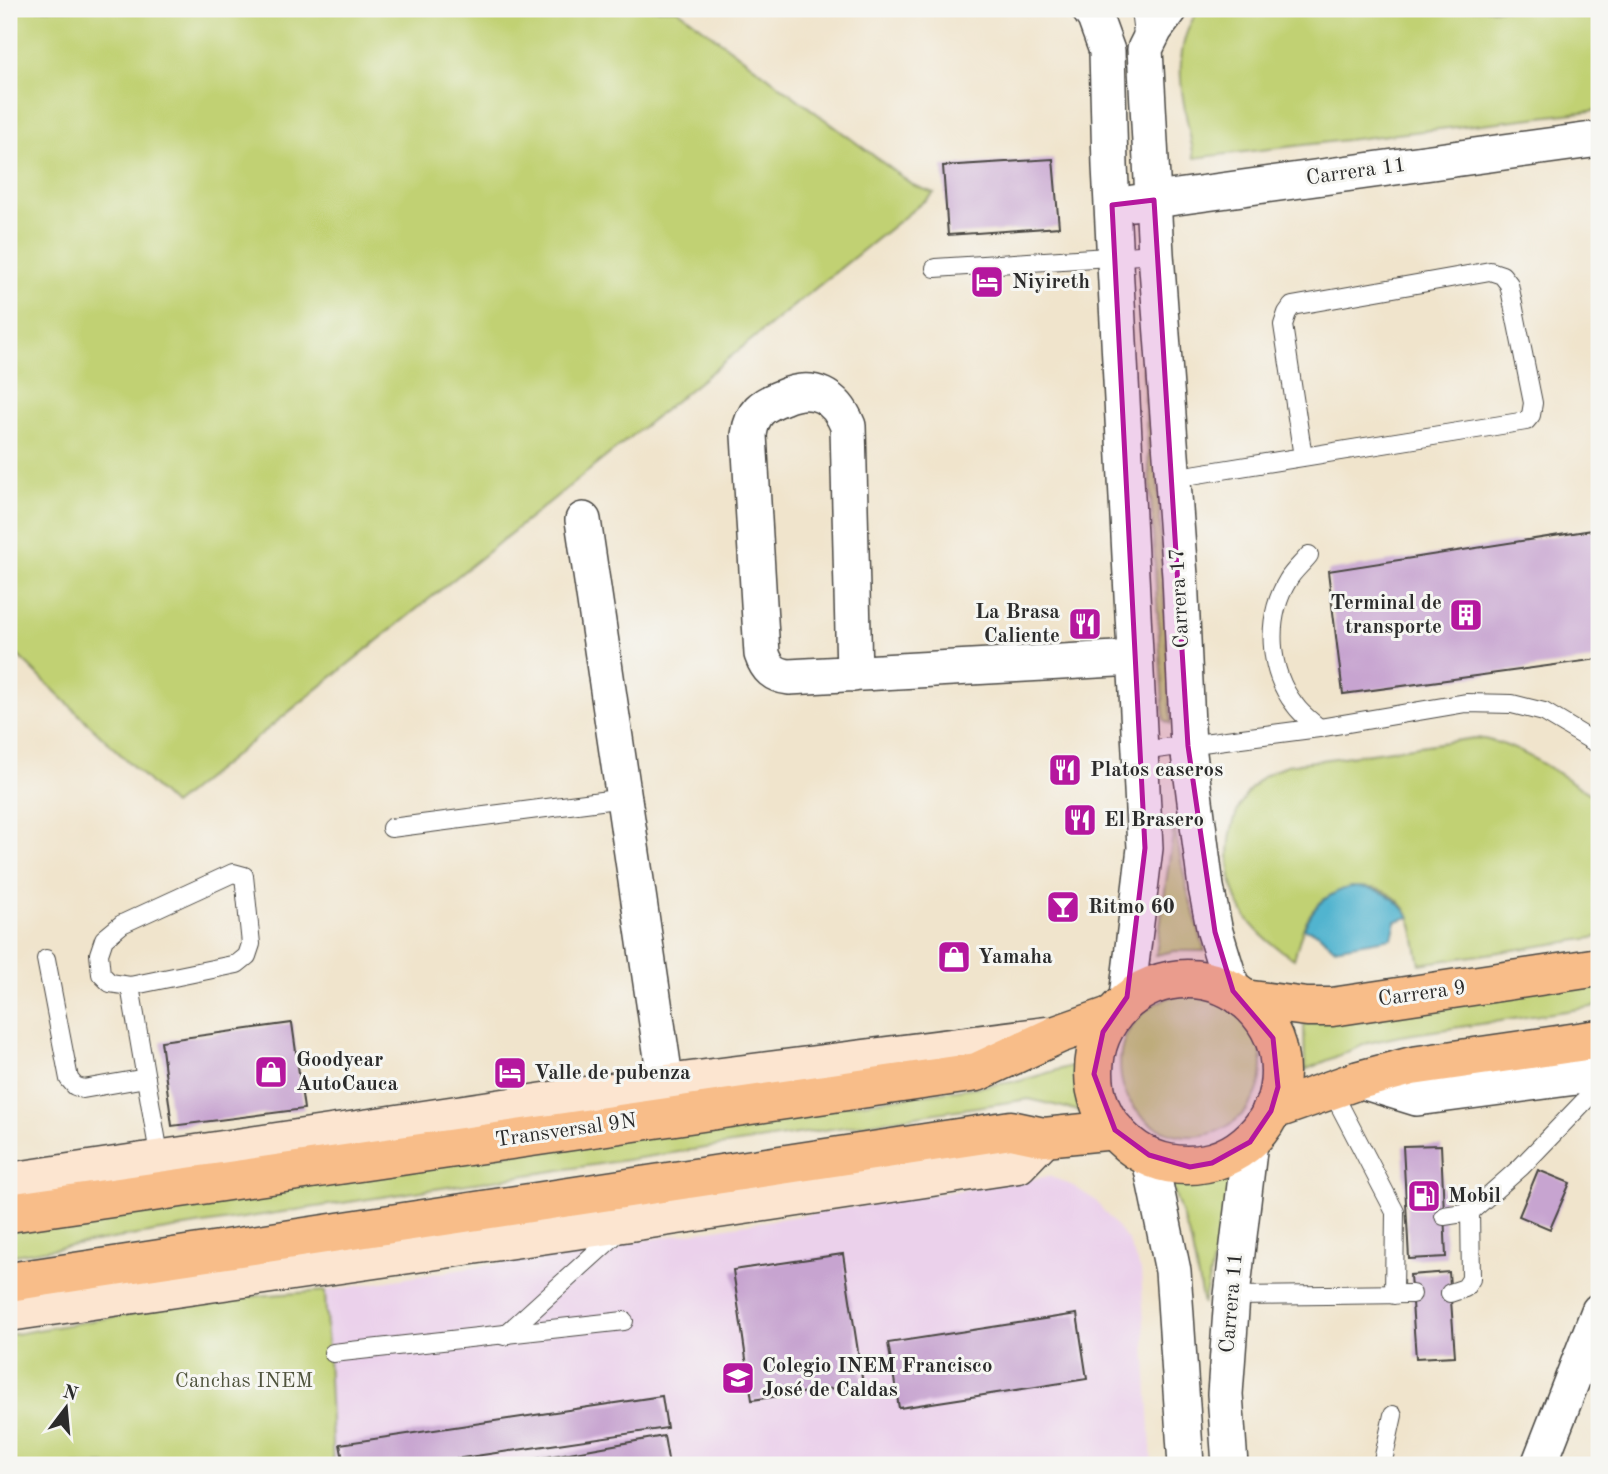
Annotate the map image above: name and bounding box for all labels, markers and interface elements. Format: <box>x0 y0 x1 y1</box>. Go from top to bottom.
street label: Carrera 11 <box>1305 155 1407 189</box>
hotel icon: Niyireth <box>968 263 1006 301</box>
place label: Niyireth <box>1012 272 1090 293</box>
street label: Carrera 17 <box>1167 547 1193 649</box>
place label: Terminal de transporte <box>1330 593 1442 638</box>
building icon: Terminal de transporte <box>1447 596 1485 634</box>
place label: La Brasa Caliente <box>975 602 1060 647</box>
restaurant icon: La Brasa Caliente <box>1066 605 1104 643</box>
restaurant icon: Platos caseros <box>1046 751 1084 789</box>
place label: Platos caseros <box>1090 760 1223 781</box>
restaurant icon: El Brasero <box>1061 801 1099 839</box>
place label: El Brasero <box>1104 810 1204 831</box>
bar icon: Ritmo 60 <box>1044 888 1082 926</box>
place label: Ritmo 60 <box>1088 897 1175 918</box>
shop icon: Yamaha <box>935 938 973 976</box>
place label: Yamaha <box>978 947 1053 968</box>
street label: Carrera 9 <box>1377 977 1467 1011</box>
place label: Goodyear AutoCauca <box>296 1050 399 1095</box>
shop icon: Goodyear AutoCauca <box>252 1053 290 1091</box>
hotel icon: Valle de pubenza <box>491 1054 529 1092</box>
place label: Valle de pubenza <box>534 1063 691 1084</box>
street label: Transversal 9N <box>494 1111 638 1151</box>
fuel station icon: Mobil <box>1405 1177 1443 1215</box>
place label: Mobil <box>1448 1186 1501 1207</box>
street label: Carrera 11 <box>1217 1252 1247 1354</box>
place label: Colegio INEM Francisco José de Caldas <box>762 1356 993 1401</box>
school or university icon: Colegio INEM Francisco José de Caldas <box>719 1359 757 1397</box>
park label: Canchas INEM <box>175 1371 313 1392</box>
north arrow <box>32 1372 102 1442</box>
text: N <box>60 1383 80 1405</box>

